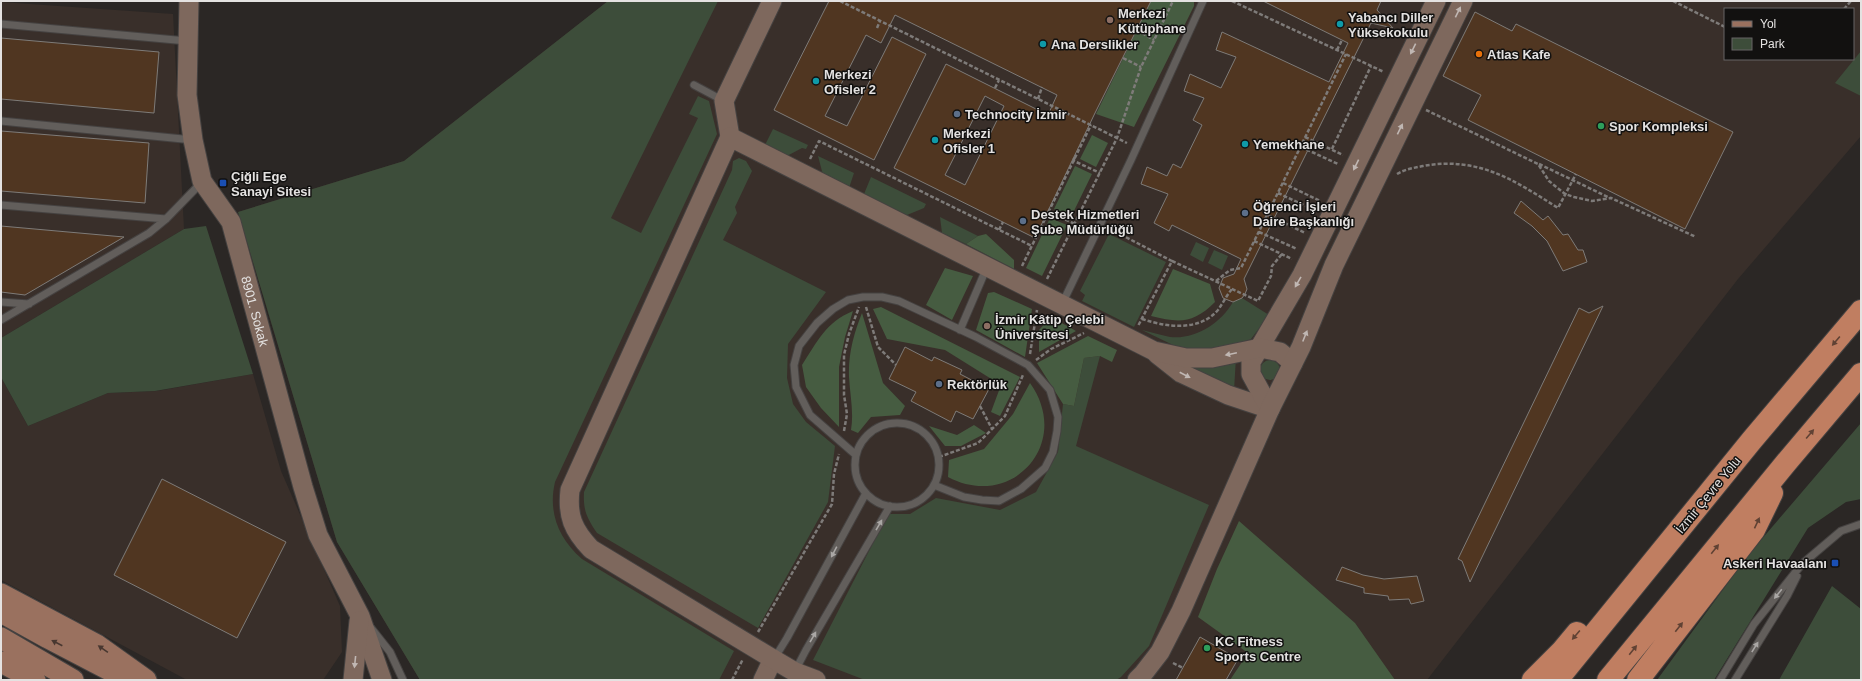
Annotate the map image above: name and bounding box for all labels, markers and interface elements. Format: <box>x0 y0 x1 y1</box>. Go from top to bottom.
place label: Merkezi Kütüphane <box>1118 6 1186 36</box>
one-way arrow <box>1454 7 1461 18</box>
legend <box>1724 8 1854 60</box>
place label: Yabancı Diller Yüksekokulu <box>1348 10 1433 40</box>
marker: Merkezi Kütüphane <box>1105 15 1115 25</box>
text: Yol <box>1760 17 1776 31</box>
marker: Yabancı Diller Yüksekokulu <box>1335 19 1345 29</box>
place label: Ana Derslikler <box>1051 37 1138 52</box>
text: Park <box>1760 37 1786 51</box>
marker: Ana Derslikler <box>1038 39 1048 49</box>
one-way arrow <box>1410 43 1416 54</box>
place label: Atlas Kafe <box>1487 47 1551 62</box>
marker: Atlas Kafe <box>1474 49 1484 59</box>
place label: Merkezi Ofisler 2 <box>824 67 876 97</box>
marker: Merkezi Ofisler 2 <box>811 76 821 86</box>
place label: Technocity İzmir <box>965 107 1067 122</box>
marker: Technocity İzmir <box>952 109 962 119</box>
place label: Spor Kompleksi <box>1609 119 1708 134</box>
marker: Spor Kompleksi <box>1596 121 1606 131</box>
one-way arrow <box>1397 124 1404 135</box>
place label: Merkezi Ofisler 1 <box>943 126 995 156</box>
marker: Merkezi Ofisler 1 <box>930 135 940 145</box>
place label: Yemekhane <box>1253 137 1325 152</box>
marker: Yemekhane <box>1240 139 1250 149</box>
one-way arrow <box>1353 160 1359 171</box>
place label: Çiğli Ege Sanayi Sitesi <box>231 169 311 199</box>
marker: Çiğli Ege Sanayi Sitesi <box>218 178 228 188</box>
place label: Öğrenci İşleri Daire Başkanlığı <box>1253 199 1354 229</box>
place label: Destek Hizmetleri Şube Müdürlüğü <box>1031 207 1139 237</box>
marker: Öğrenci İşleri Daire Başkanlığı <box>1240 208 1250 218</box>
marker: Destek Hizmetleri Şube Müdürlüğü <box>1018 216 1028 226</box>
street label: 8901. Sokak <box>239 274 272 349</box>
one-way arrow <box>1295 276 1302 288</box>
place label: İzmir Kâtip Çelebi Üniversitesi <box>995 312 1104 342</box>
marker: İzmir Kâtip Çelebi Üniversitesi <box>982 321 992 331</box>
one-way arrow <box>1303 330 1309 342</box>
one-way arrow <box>1831 336 1840 346</box>
one-way arrow <box>1225 351 1237 357</box>
one-way arrow <box>1180 372 1191 378</box>
place label: Rektörlük <box>947 377 1008 392</box>
marker: Rektörlük <box>934 379 944 389</box>
one-way arrow <box>1806 429 1815 439</box>
street label: İzmir Çevre Yolu <box>1672 453 1744 537</box>
one-way arrow <box>1755 517 1761 529</box>
one-way arrow <box>875 519 882 531</box>
one-way arrow <box>1711 544 1720 555</box>
one-way arrow <box>830 546 837 558</box>
place label: Askeri Havaalanı <box>1723 556 1827 571</box>
marker: Askeri Havaalanı <box>1830 558 1840 568</box>
one-way arrow <box>1773 589 1782 600</box>
one-way arrow <box>1674 621 1683 632</box>
one-way arrow <box>1571 629 1580 640</box>
one-way arrow <box>810 631 817 643</box>
place label: KC Fitness Sports Centre <box>1215 634 1301 664</box>
one-way arrow <box>51 640 63 646</box>
one-way arrow <box>1752 641 1759 653</box>
marker: KC Fitness Sports Centre <box>1202 643 1212 653</box>
one-way arrow <box>1629 644 1638 655</box>
one-way arrow <box>98 645 108 653</box>
one-way arrow <box>352 656 358 668</box>

